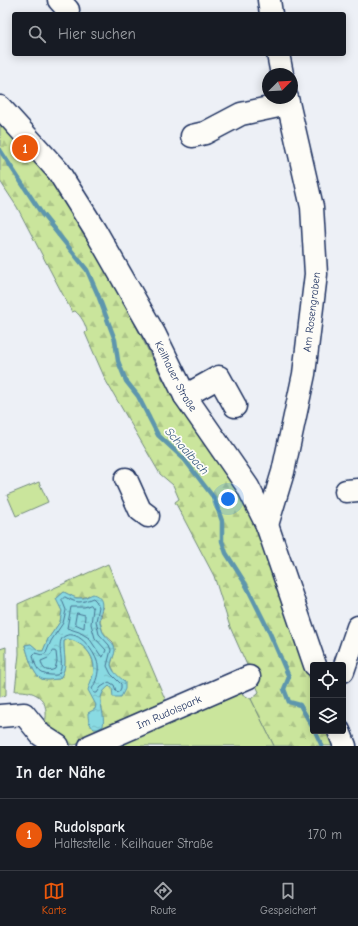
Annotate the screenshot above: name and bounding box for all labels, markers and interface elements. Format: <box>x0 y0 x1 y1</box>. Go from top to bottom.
search box <box>12 12 346 56</box>
icon: search <box>26 23 48 45</box>
text: Hier suchen <box>58 25 136 43</box>
north arrow <box>262 68 298 104</box>
pin: 1 <box>12 133 38 163</box>
street label: Am Rosengraben <box>301 271 323 353</box>
street label: Keilhauer Straße <box>152 339 200 414</box>
water label: Schaalbach <box>162 425 212 477</box>
your location <box>218 489 238 509</box>
map controls <box>310 662 346 734</box>
button: locate <box>310 662 346 698</box>
street label: Im Rudolspark <box>135 692 204 732</box>
button: layers <box>310 698 346 734</box>
text: In der Nähe <box>16 763 105 782</box>
text: Rudolspark <box>54 818 125 836</box>
text: 1 <box>26 827 32 842</box>
text: 170 m <box>308 827 342 842</box>
text: Haltestelle · Keilhauer Straße <box>54 836 213 851</box>
tab: Karte <box>42 880 66 917</box>
tab: Route <box>150 880 176 917</box>
tab: Gespeichert <box>260 880 316 917</box>

